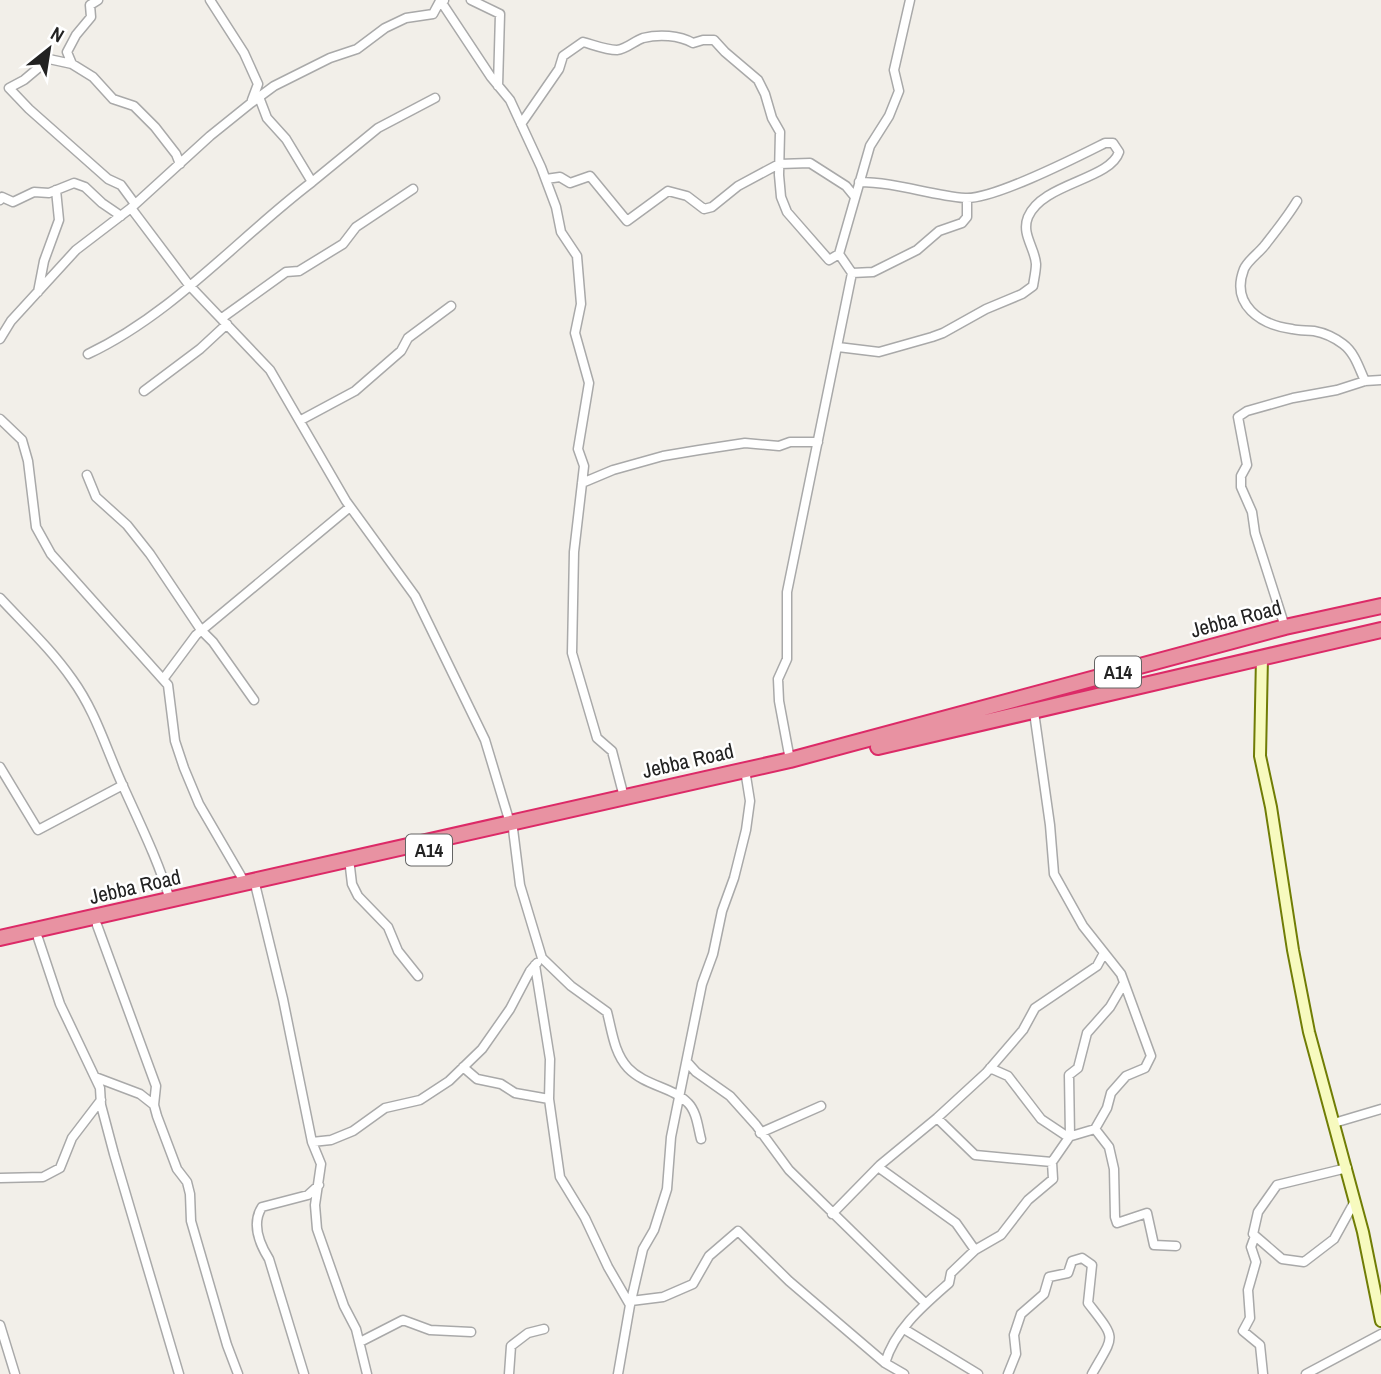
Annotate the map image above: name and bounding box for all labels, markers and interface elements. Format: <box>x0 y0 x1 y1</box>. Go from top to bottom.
north arrow <box>14 14 84 84</box>
text: N <box>46 20 69 48</box>
street label: Jebba Road <box>1187 592 1284 645</box>
road number: A14 <box>1095 656 1141 688</box>
street label: Jebba Road <box>639 736 736 785</box>
road number: A14 <box>406 834 452 866</box>
street label: Jebba Road <box>86 862 183 911</box>

